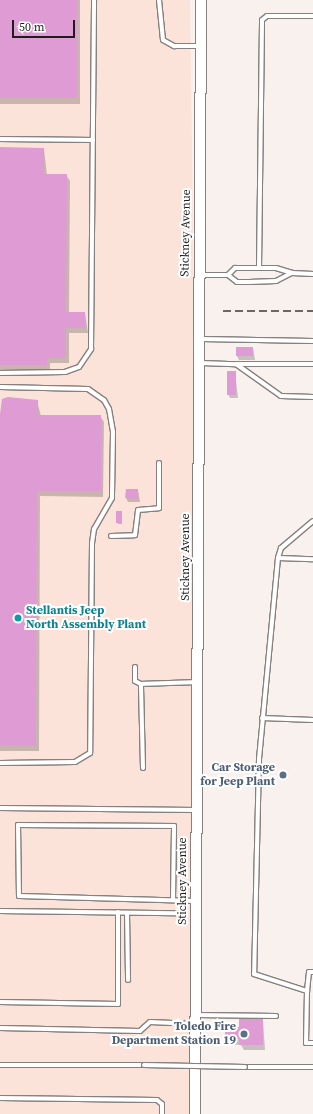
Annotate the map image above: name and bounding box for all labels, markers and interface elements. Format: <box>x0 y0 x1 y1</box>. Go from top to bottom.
scale bar <box>14 12 77 38</box>
text: 50 m <box>19 19 45 35</box>
street label: Stickney Avenue <box>178 189 194 277</box>
street label: Stickney Avenue <box>179 513 193 601</box>
place label: Stellantis Jeep North Assembly Plant <box>26 604 146 632</box>
marker: Stellantis Jeep North Assembly Plant <box>13 613 23 623</box>
place label: Car Storage for Jeep Plant <box>200 761 275 789</box>
marker: Car Storage for Jeep Plant <box>278 770 288 780</box>
street label: Stickney Avenue <box>176 837 190 925</box>
place label: Toledo Fire Department Station 19 <box>112 1020 236 1048</box>
marker: Toledo Fire Department Station 19 <box>239 1029 249 1039</box>

